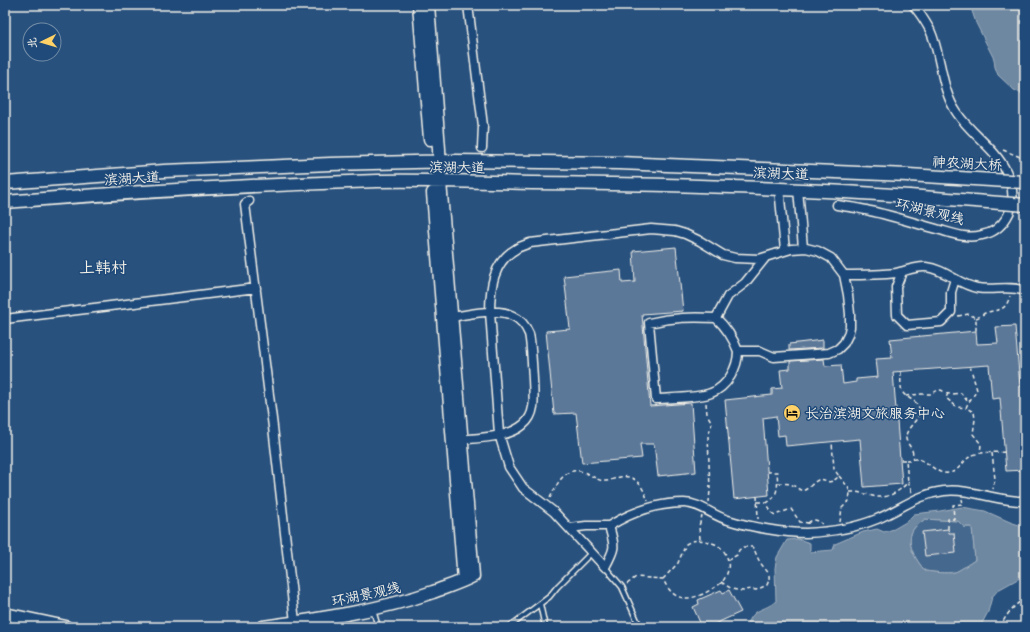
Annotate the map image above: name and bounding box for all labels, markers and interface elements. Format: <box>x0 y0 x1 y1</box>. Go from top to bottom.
north arrow <box>22 22 62 62</box>
text: 北 <box>26 37 40 49</box>
street label: 神农湖大桥 <box>932 153 1002 175</box>
street label: 滨湖大道 <box>429 159 485 177</box>
street label: 滨湖大道 <box>753 164 809 184</box>
street label: 滨湖大道 <box>104 169 160 189</box>
street label: 环湖景观线 <box>894 195 966 229</box>
district label: 上韩村 <box>79 258 127 279</box>
hotel icon: 长治滨湖文旅服务中心 <box>782 403 802 423</box>
place label: 长治滨湖文旅服务中心 <box>805 405 945 423</box>
street label: 环湖景观线 <box>330 579 402 611</box>

